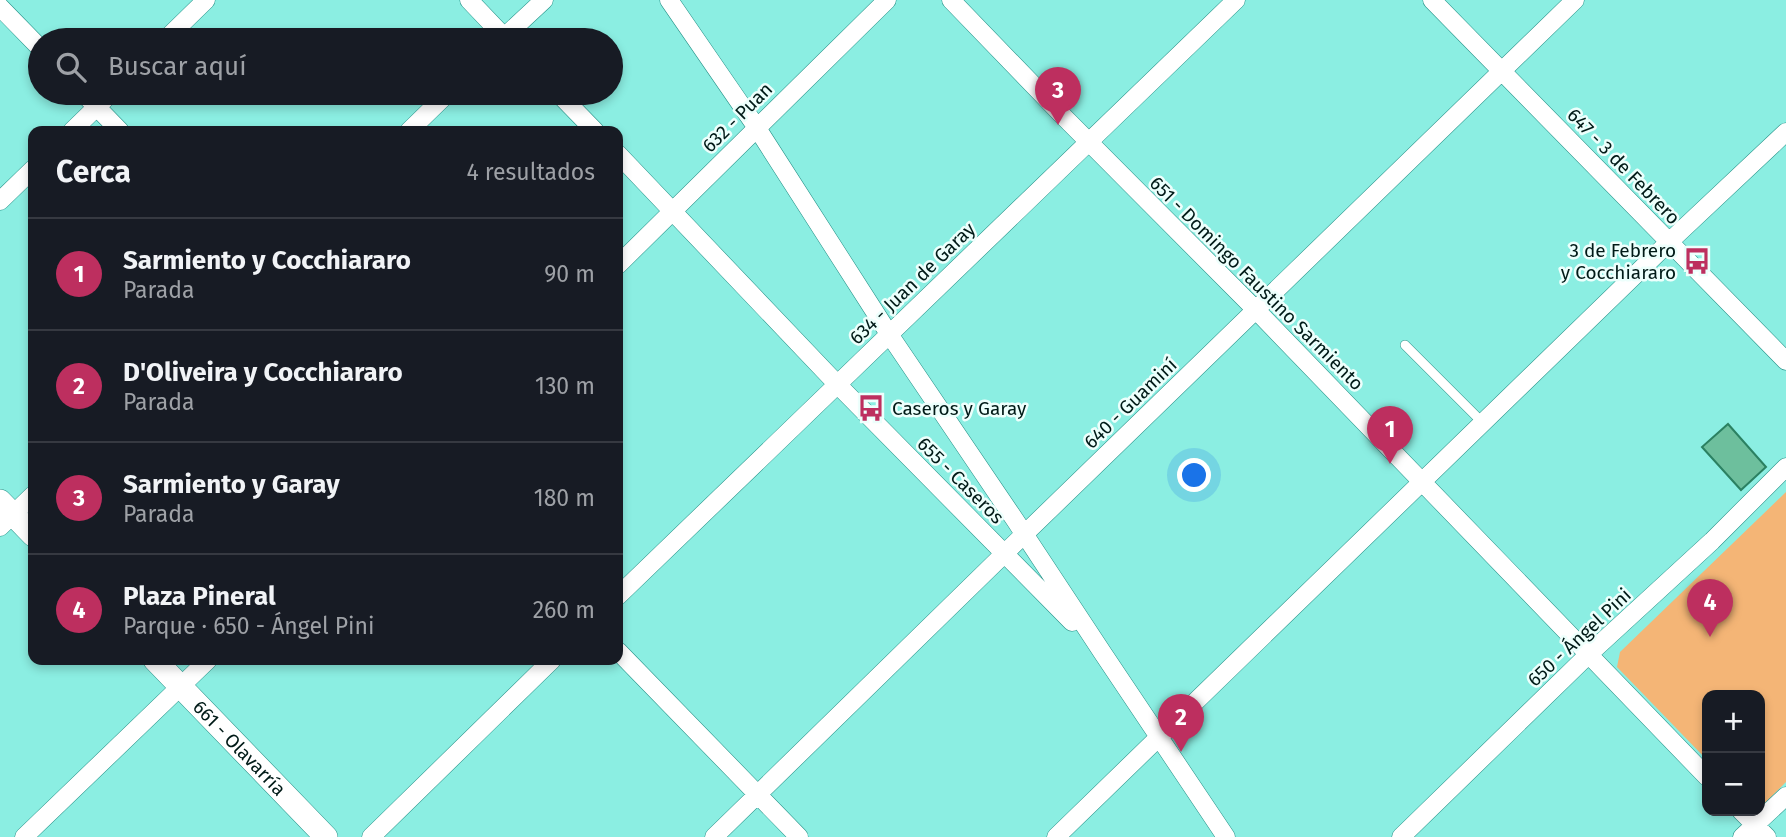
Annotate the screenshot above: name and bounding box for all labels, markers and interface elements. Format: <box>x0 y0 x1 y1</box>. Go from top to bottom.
search box <box>28 28 623 105</box>
icon: search <box>52 48 90 86</box>
text: Buscar aquí <box>108 51 246 82</box>
pin: 3 <box>1035 67 1081 125</box>
street label: 632 - Puan <box>698 78 777 157</box>
street label: 647 - 3 de Febrero <box>1562 104 1685 229</box>
text: Cerca <box>56 154 131 190</box>
text: 4 resultados <box>466 158 595 186</box>
street label: 651 - Domingo Faustino Sarmiento <box>1145 172 1368 395</box>
street label: 634 - Juan de Garay <box>845 217 980 349</box>
place label: 3 de Febrero y Cocchiararo <box>1561 239 1676 284</box>
text: Sarmiento y Cocchiararo <box>123 245 411 276</box>
bus stop icon: 3 de Febrero y Cocchiararo <box>1682 246 1712 276</box>
text: 1 <box>74 260 84 288</box>
text: 90 m <box>544 260 595 288</box>
text: Parada <box>123 276 194 304</box>
street label: 640 - Guaminí <box>1079 353 1182 453</box>
text: D'Oliveira y Cocchiararo <box>123 357 403 388</box>
text: 2 <box>73 372 85 400</box>
text: 130 m <box>535 372 595 400</box>
text: Parada <box>123 388 194 416</box>
bus stop icon: Caseros y Garay <box>856 393 886 423</box>
place label: Caseros y Garay <box>892 397 1027 420</box>
pin: 1 <box>1367 406 1413 464</box>
street label: 655 - Caseros <box>912 432 1009 529</box>
your location <box>1177 458 1211 492</box>
text: Sarmiento y Garay <box>123 469 340 500</box>
text: 3 <box>73 484 85 512</box>
text: 180 m <box>534 484 595 512</box>
text: Parada <box>123 500 194 528</box>
pin: 4 <box>1687 579 1733 637</box>
text: Plaza Pineral <box>123 581 276 612</box>
street label: 650 - Ángel Pini <box>1523 583 1636 691</box>
text: 4 <box>73 596 86 624</box>
text: 260 m <box>533 596 595 624</box>
text: Parque · 650 - Ángel Pini <box>123 612 375 640</box>
map controls <box>1702 690 1765 816</box>
button: + <box>1702 690 1765 753</box>
pin: 2 <box>1158 694 1204 752</box>
street label: 661 - Olavarría <box>188 696 291 801</box>
button: − <box>1702 753 1765 816</box>

